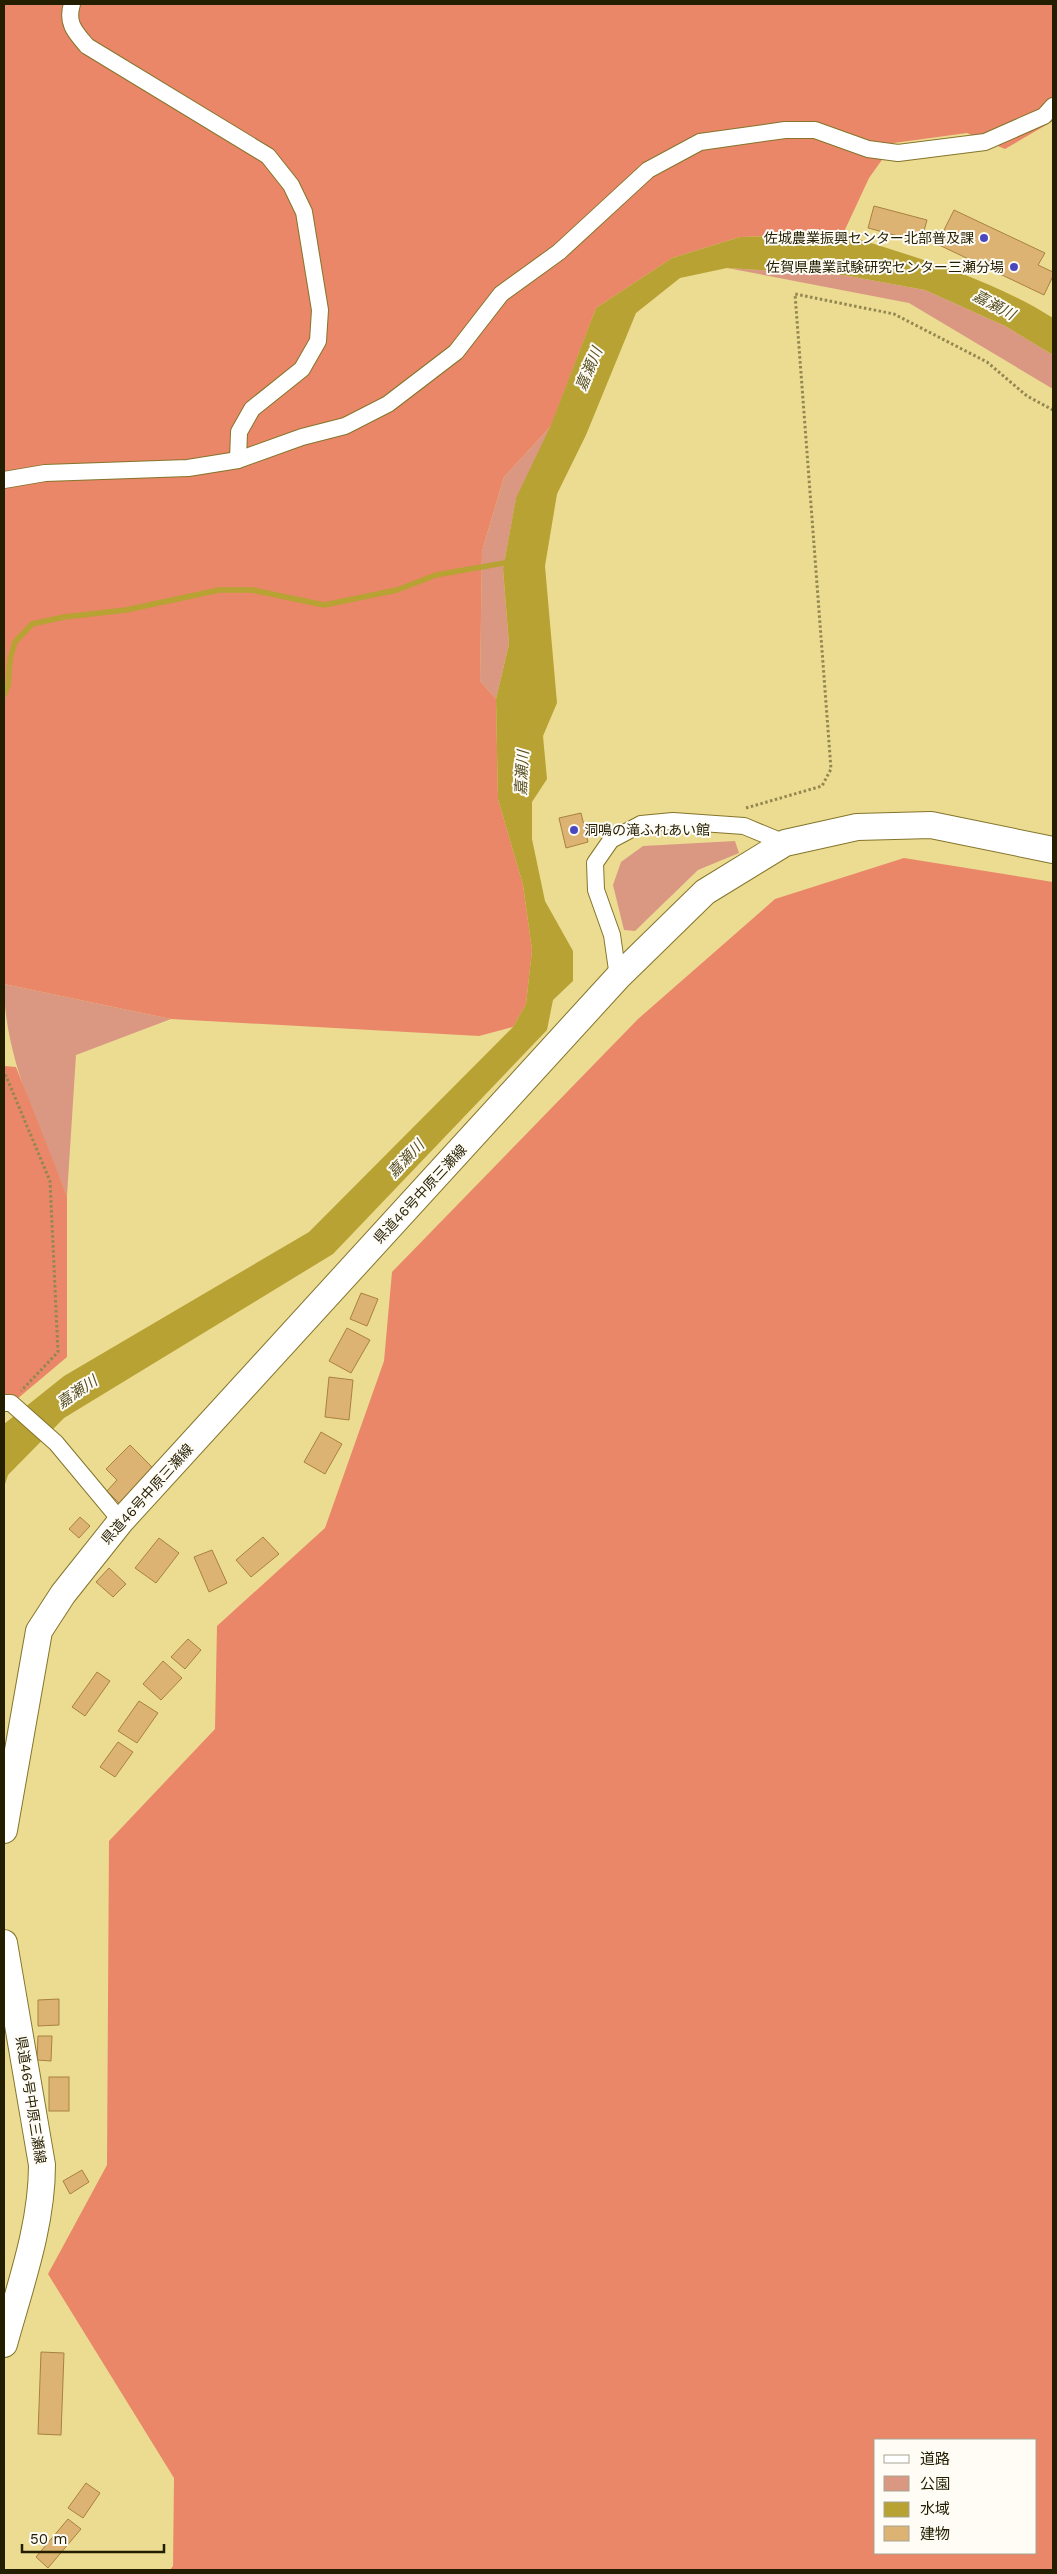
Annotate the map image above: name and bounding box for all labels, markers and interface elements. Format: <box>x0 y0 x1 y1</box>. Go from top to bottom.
place label: 佐城農業振興センター北部普及課 <box>764 230 974 246</box>
marker: 佐城農業振興センター北部普及課 <box>978 232 990 244</box>
place label: 佐賀県農業試験研究センター三瀬分場 <box>766 259 1004 275</box>
marker: 佐賀県農業試験研究センター三瀬分場 <box>1008 261 1020 273</box>
water label: 嘉瀬川 <box>970 286 1020 324</box>
water label: 嘉瀬川 <box>572 343 607 393</box>
water label: 嘉瀬川 <box>512 748 532 796</box>
place label: 洞鳴の滝ふれあい館 <box>584 822 710 838</box>
marker: 洞鳴の滝ふれあい館 <box>568 824 580 836</box>
water label: 嘉瀬川 <box>384 1135 429 1182</box>
street label: 県道46号中原三瀬線 <box>370 1141 470 1247</box>
water label: 嘉瀬川 <box>53 1371 102 1412</box>
street label: 県道46号中原三瀬線 <box>98 1441 196 1547</box>
street label: 県道46号中原三瀬線 <box>13 2035 49 2165</box>
legend <box>874 2439 1037 2554</box>
text: 道路 <box>920 2450 950 2468</box>
text: 公園 <box>920 2475 950 2493</box>
text: 水域 <box>920 2500 950 2518</box>
scale bar <box>22 2522 165 2554</box>
text: 建物 <box>920 2525 950 2543</box>
text: 50 m <box>30 2530 67 2548</box>

